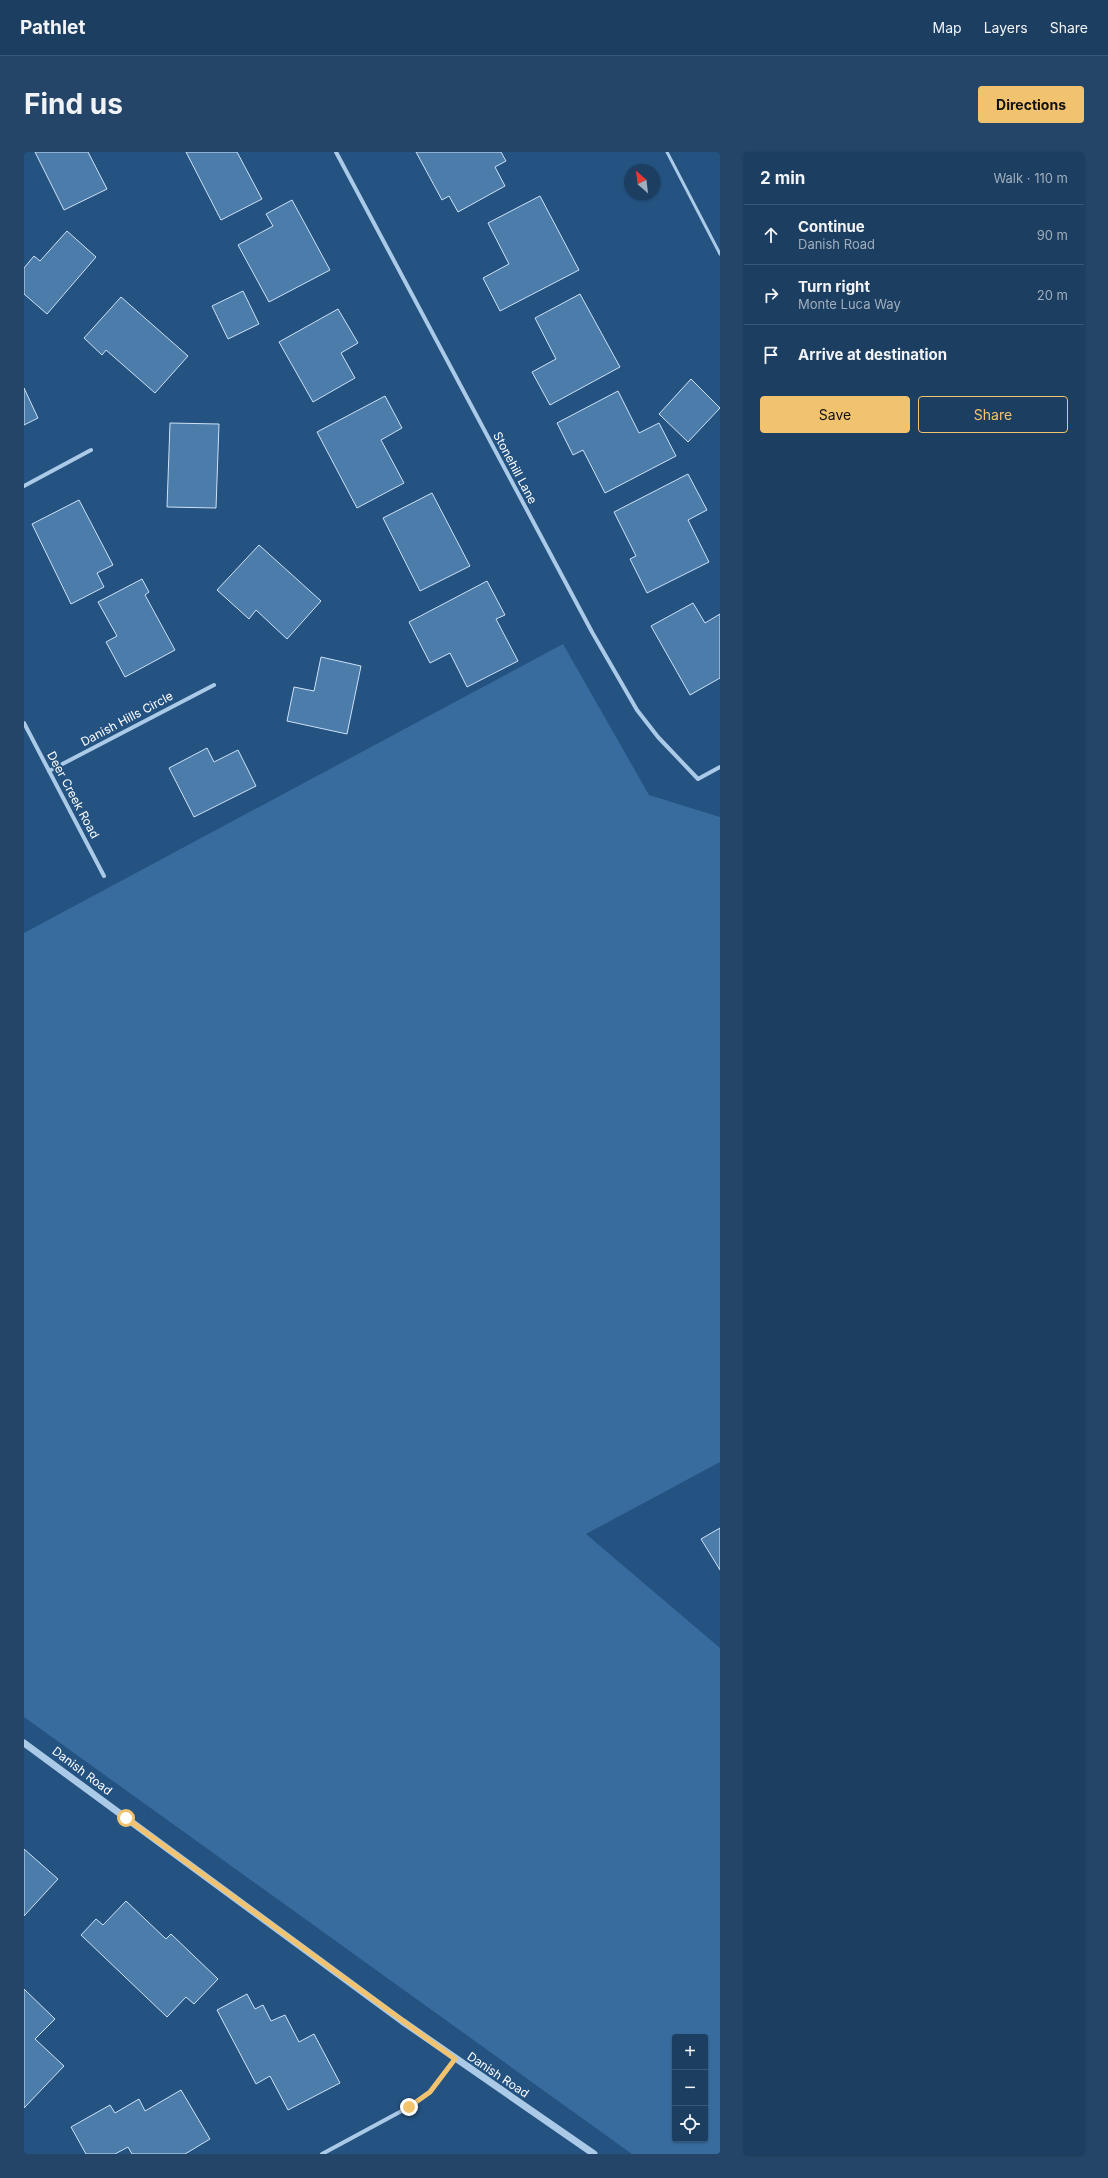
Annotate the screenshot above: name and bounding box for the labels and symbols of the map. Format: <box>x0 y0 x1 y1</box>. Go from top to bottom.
north arrow <box>624 164 660 200</box>
street label: Stonehill Lane <box>490 429 541 506</box>
street label: Danish Hills Circle <box>78 688 175 749</box>
street label: Deer Creek Road <box>44 749 103 841</box>
street label: Danish Road <box>49 1743 115 1798</box>
route start <box>117 1809 135 1827</box>
street label: Danish Road <box>465 2048 532 2101</box>
route end <box>400 2098 418 2116</box>

